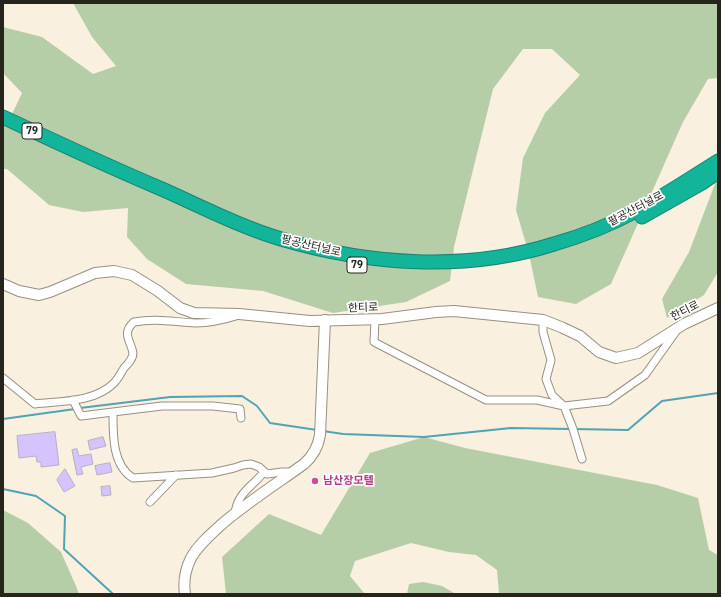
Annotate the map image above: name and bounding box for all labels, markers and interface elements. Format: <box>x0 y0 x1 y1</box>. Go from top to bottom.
road number: 79 <box>22 123 42 139</box>
street label: 팔공산터널로 <box>606 189 666 229</box>
street label: 팔공산터널로 <box>280 233 342 259</box>
road number: 79 <box>347 257 367 273</box>
street label: 한티로 <box>668 298 702 324</box>
street label: 한티로 <box>348 301 378 315</box>
place label: 남산장모텔 <box>323 474 374 488</box>
marker: 남산장모텔 <box>310 476 320 486</box>

